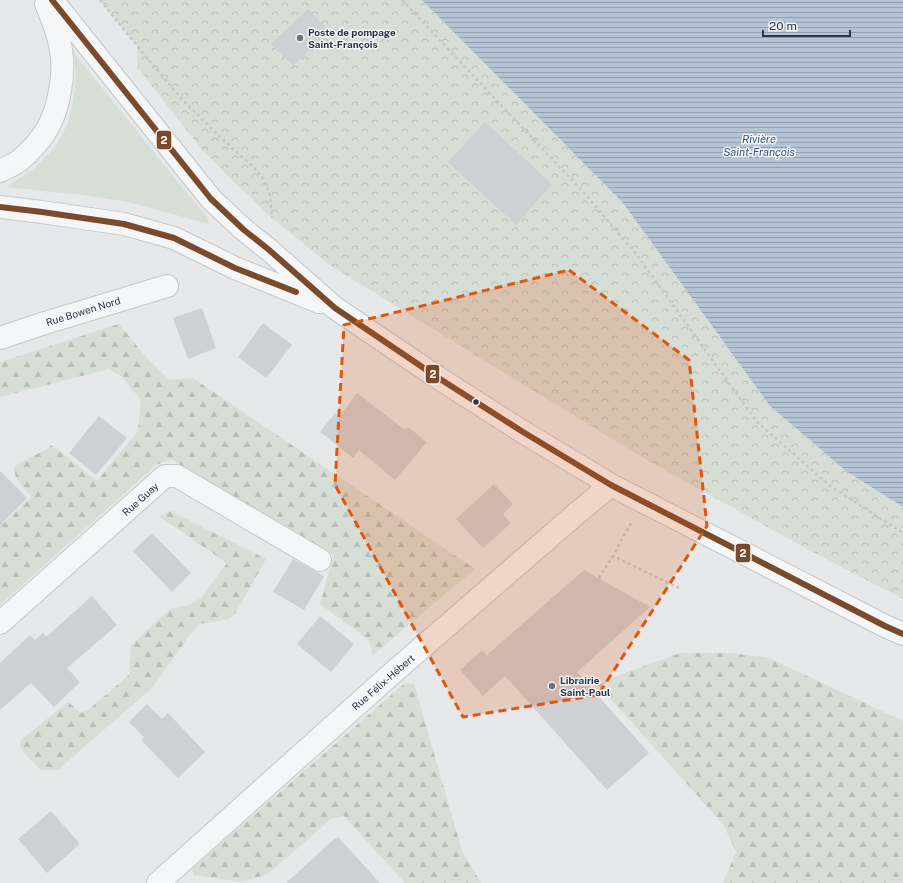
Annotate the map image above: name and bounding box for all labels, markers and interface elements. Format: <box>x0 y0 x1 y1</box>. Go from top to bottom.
scale bar <box>763 12 850 38</box>
text: 20 m <box>769 19 797 33</box>
place label: Poste de pompage Saint-François <box>308 26 396 50</box>
marker: Poste de pompage Saint-François <box>295 33 305 43</box>
line badge: 2 <box>156 130 172 150</box>
water label: Rivière Saint-François <box>723 133 795 159</box>
text: 2 <box>161 134 168 146</box>
street label: Rue Bowen Nord <box>44 294 122 328</box>
line badge: 2 <box>425 364 440 384</box>
text: 2 <box>430 368 437 380</box>
unlabelled marker <box>471 397 481 407</box>
street label: Rue Guay <box>119 479 161 518</box>
line badge: 2 <box>735 543 751 563</box>
text: 2 <box>740 547 747 559</box>
street label: Rue Félix-Hébert <box>349 651 417 712</box>
place label: Librairie Saint-Paul <box>560 674 610 698</box>
marker: Librairie Saint-Paul <box>547 681 557 691</box>

